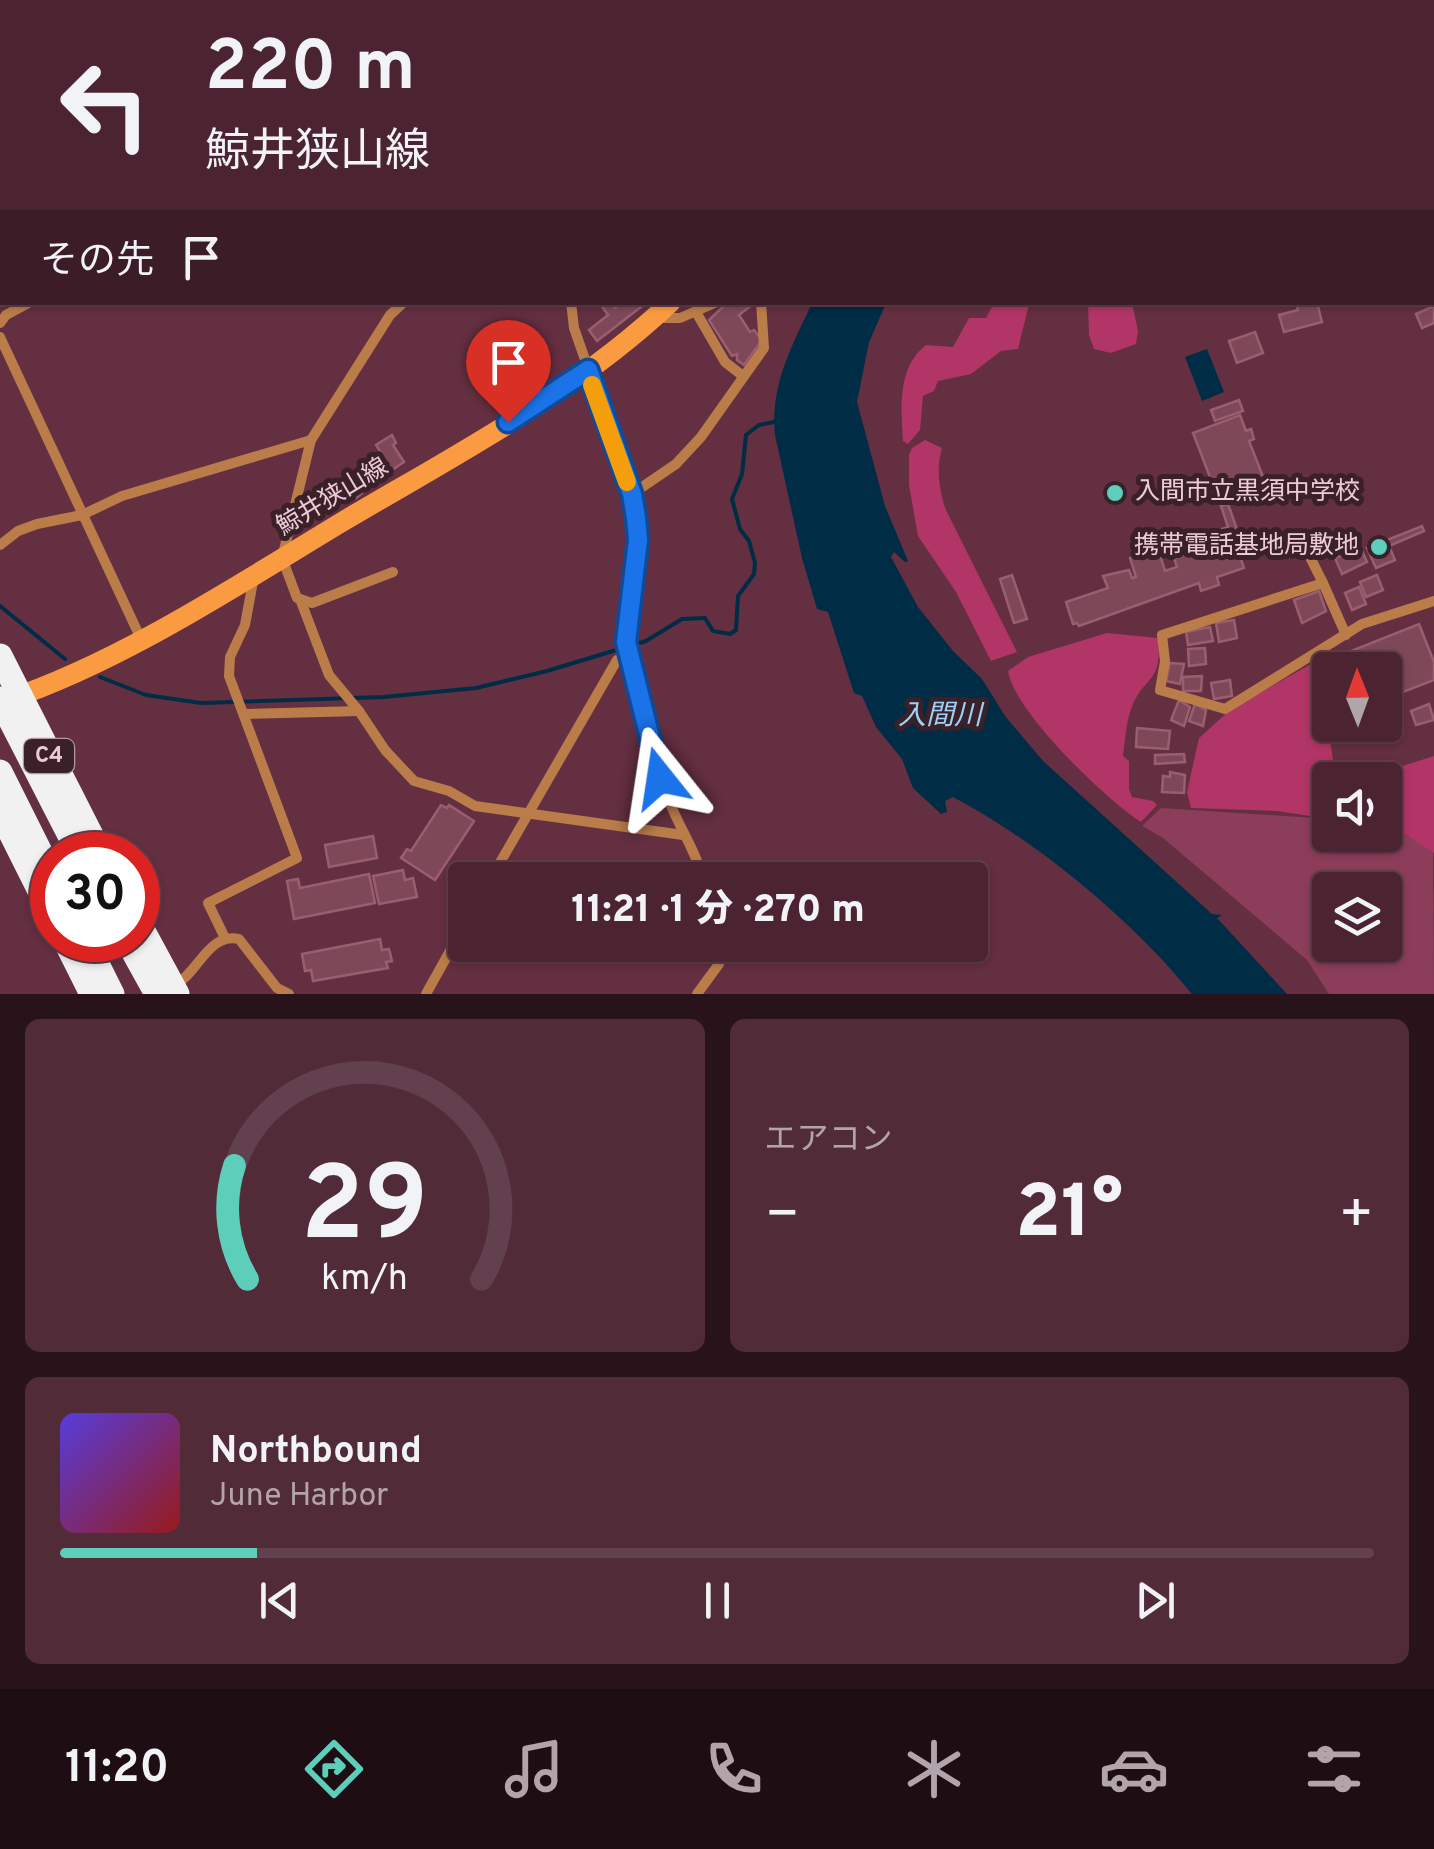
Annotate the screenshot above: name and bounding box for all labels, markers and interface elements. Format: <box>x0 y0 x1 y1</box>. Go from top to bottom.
text: 220 m <box>205 26 415 115</box>
icon: left <box>40 40 170 170</box>
text: 鯨井狭山線 <box>205 125 430 182</box>
icon: arrive <box>174 230 229 285</box>
text: その先 <box>40 238 154 287</box>
pin <box>466 320 551 423</box>
icon: arrive <box>481 335 536 390</box>
street label: 鯨井狭山線 <box>271 452 395 544</box>
place label: 入間市立黒須中学校 <box>1135 477 1360 509</box>
marker: 入間市立黒須中学校 <box>1104 482 1126 504</box>
place label: 携帯電話基地局敷地 <box>1134 531 1359 563</box>
marker: 携帯電話基地局敷地 <box>1368 536 1390 558</box>
north arrow <box>1312 652 1402 742</box>
map controls <box>1312 652 1402 962</box>
water label: 入間川 <box>898 699 985 735</box>
position arrow <box>608 726 712 830</box>
road number: C4 <box>24 739 74 773</box>
button: sound <box>1312 762 1402 852</box>
speed limit sign: 30 <box>30 832 160 962</box>
button: layers <box>1312 872 1402 962</box>
text: 11:21 · 1 分 · 270 m <box>571 887 865 936</box>
text: エアコン <box>765 1121 893 1161</box>
text: 29 <box>301 1145 429 1277</box>
text: 21° <box>1015 1169 1123 1264</box>
text: − <box>765 1182 800 1252</box>
text: + <box>1339 1182 1374 1252</box>
text: km/h <box>321 1257 408 1303</box>
text: Northbound <box>210 1428 422 1477</box>
text: June Harbor <box>210 1477 389 1517</box>
icon: previous <box>252 1573 307 1628</box>
icon: pause <box>690 1573 745 1628</box>
icon: next <box>1128 1573 1183 1628</box>
icon: directions <box>299 1734 369 1804</box>
icon: music <box>499 1734 569 1804</box>
icon: phone <box>699 1734 769 1804</box>
icon: climate <box>899 1734 969 1804</box>
icon: car <box>1099 1734 1169 1804</box>
icon: filters <box>1299 1734 1369 1804</box>
text: 11:20 <box>65 1741 169 1798</box>

